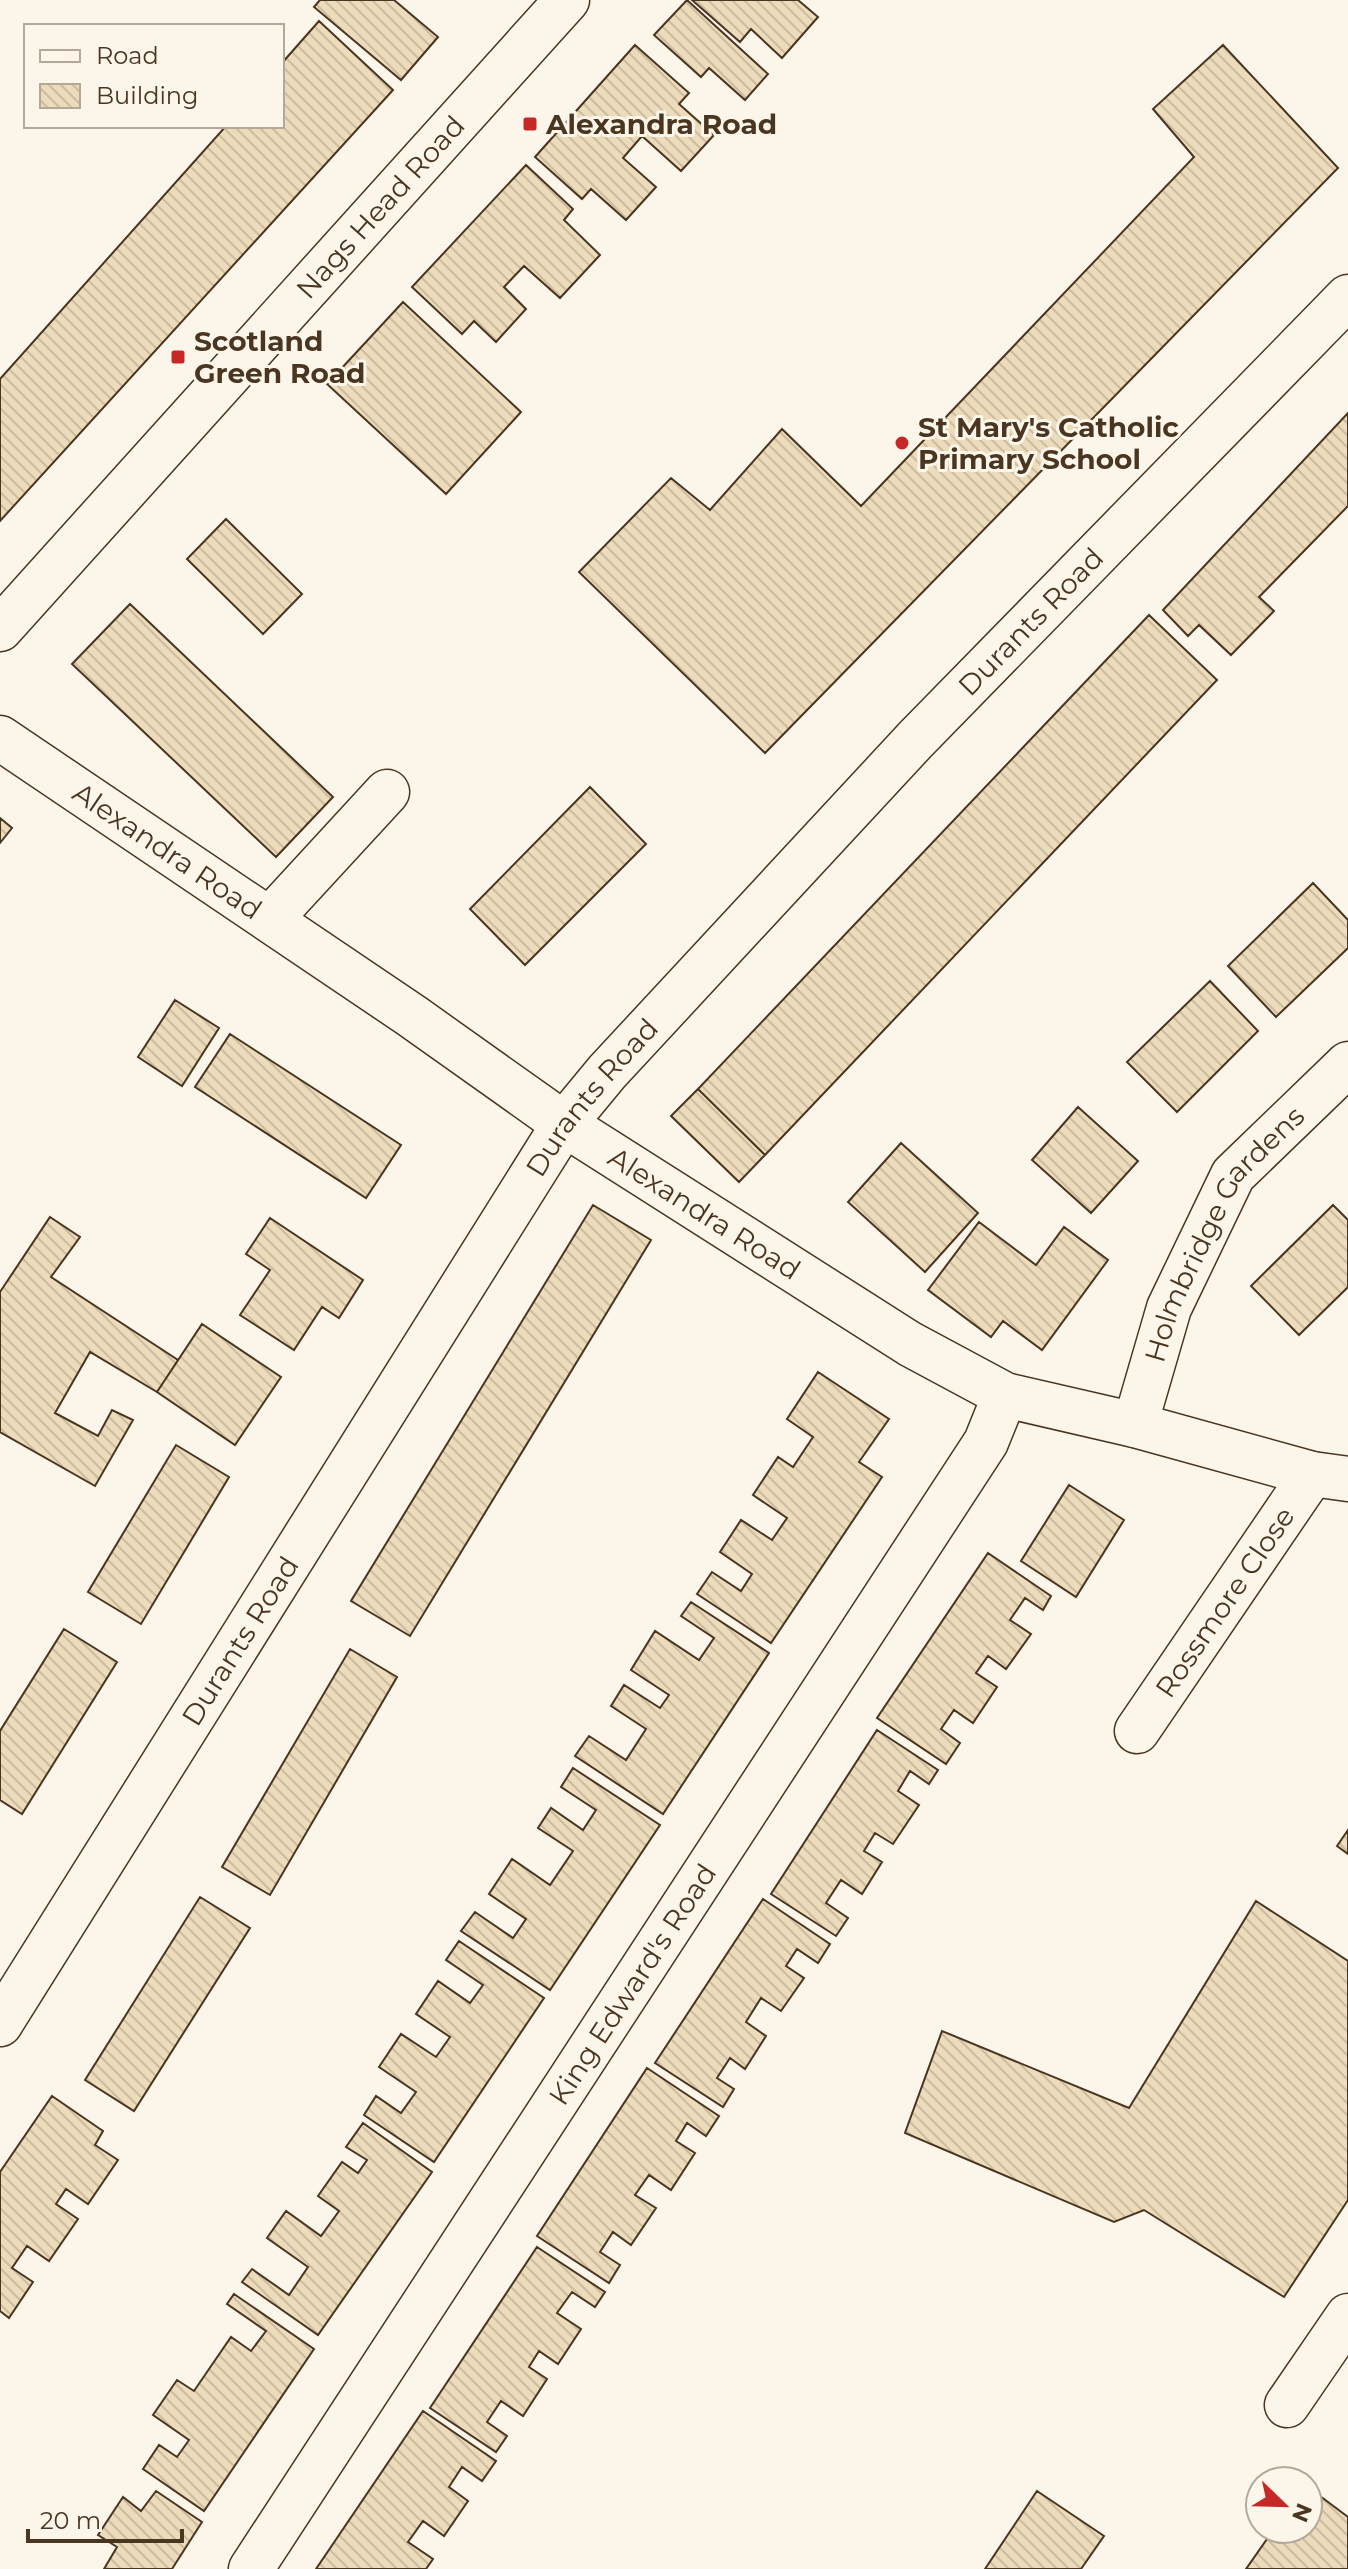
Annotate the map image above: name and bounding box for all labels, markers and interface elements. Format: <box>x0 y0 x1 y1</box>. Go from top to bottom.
legend <box>24 24 284 128</box>
text: Road <box>96 41 159 70</box>
text: Building <box>96 81 199 110</box>
place label: Alexandra Road <box>545 107 777 141</box>
street label: Nags Head Road <box>289 109 472 306</box>
marker: Alexandra Road <box>521 115 539 133</box>
place label: Scotland Green Road <box>194 324 365 390</box>
marker: Scotland Green Road <box>169 348 187 366</box>
place label: St Mary's Catholic Primary School <box>918 410 1179 476</box>
marker: St Mary's Catholic Primary School <box>893 434 911 452</box>
street label: Durants Road <box>951 541 1110 703</box>
street label: Alexandra Road <box>67 775 268 927</box>
street label: Durants Road <box>518 1011 665 1183</box>
street label: Holmbridge Gardens <box>1137 1099 1311 1366</box>
street label: Alexandra Road <box>602 1140 807 1287</box>
street label: Rossmore Close <box>1148 1500 1302 1704</box>
street label: Durants Road <box>174 1550 306 1732</box>
street label: King Edward's Road <box>541 1857 723 2111</box>
north arrow <box>1244 2465 1324 2545</box>
scale bar <box>28 2493 182 2543</box>
text: N <box>1286 2499 1318 2526</box>
text: 20 m <box>40 2506 101 2535</box>

